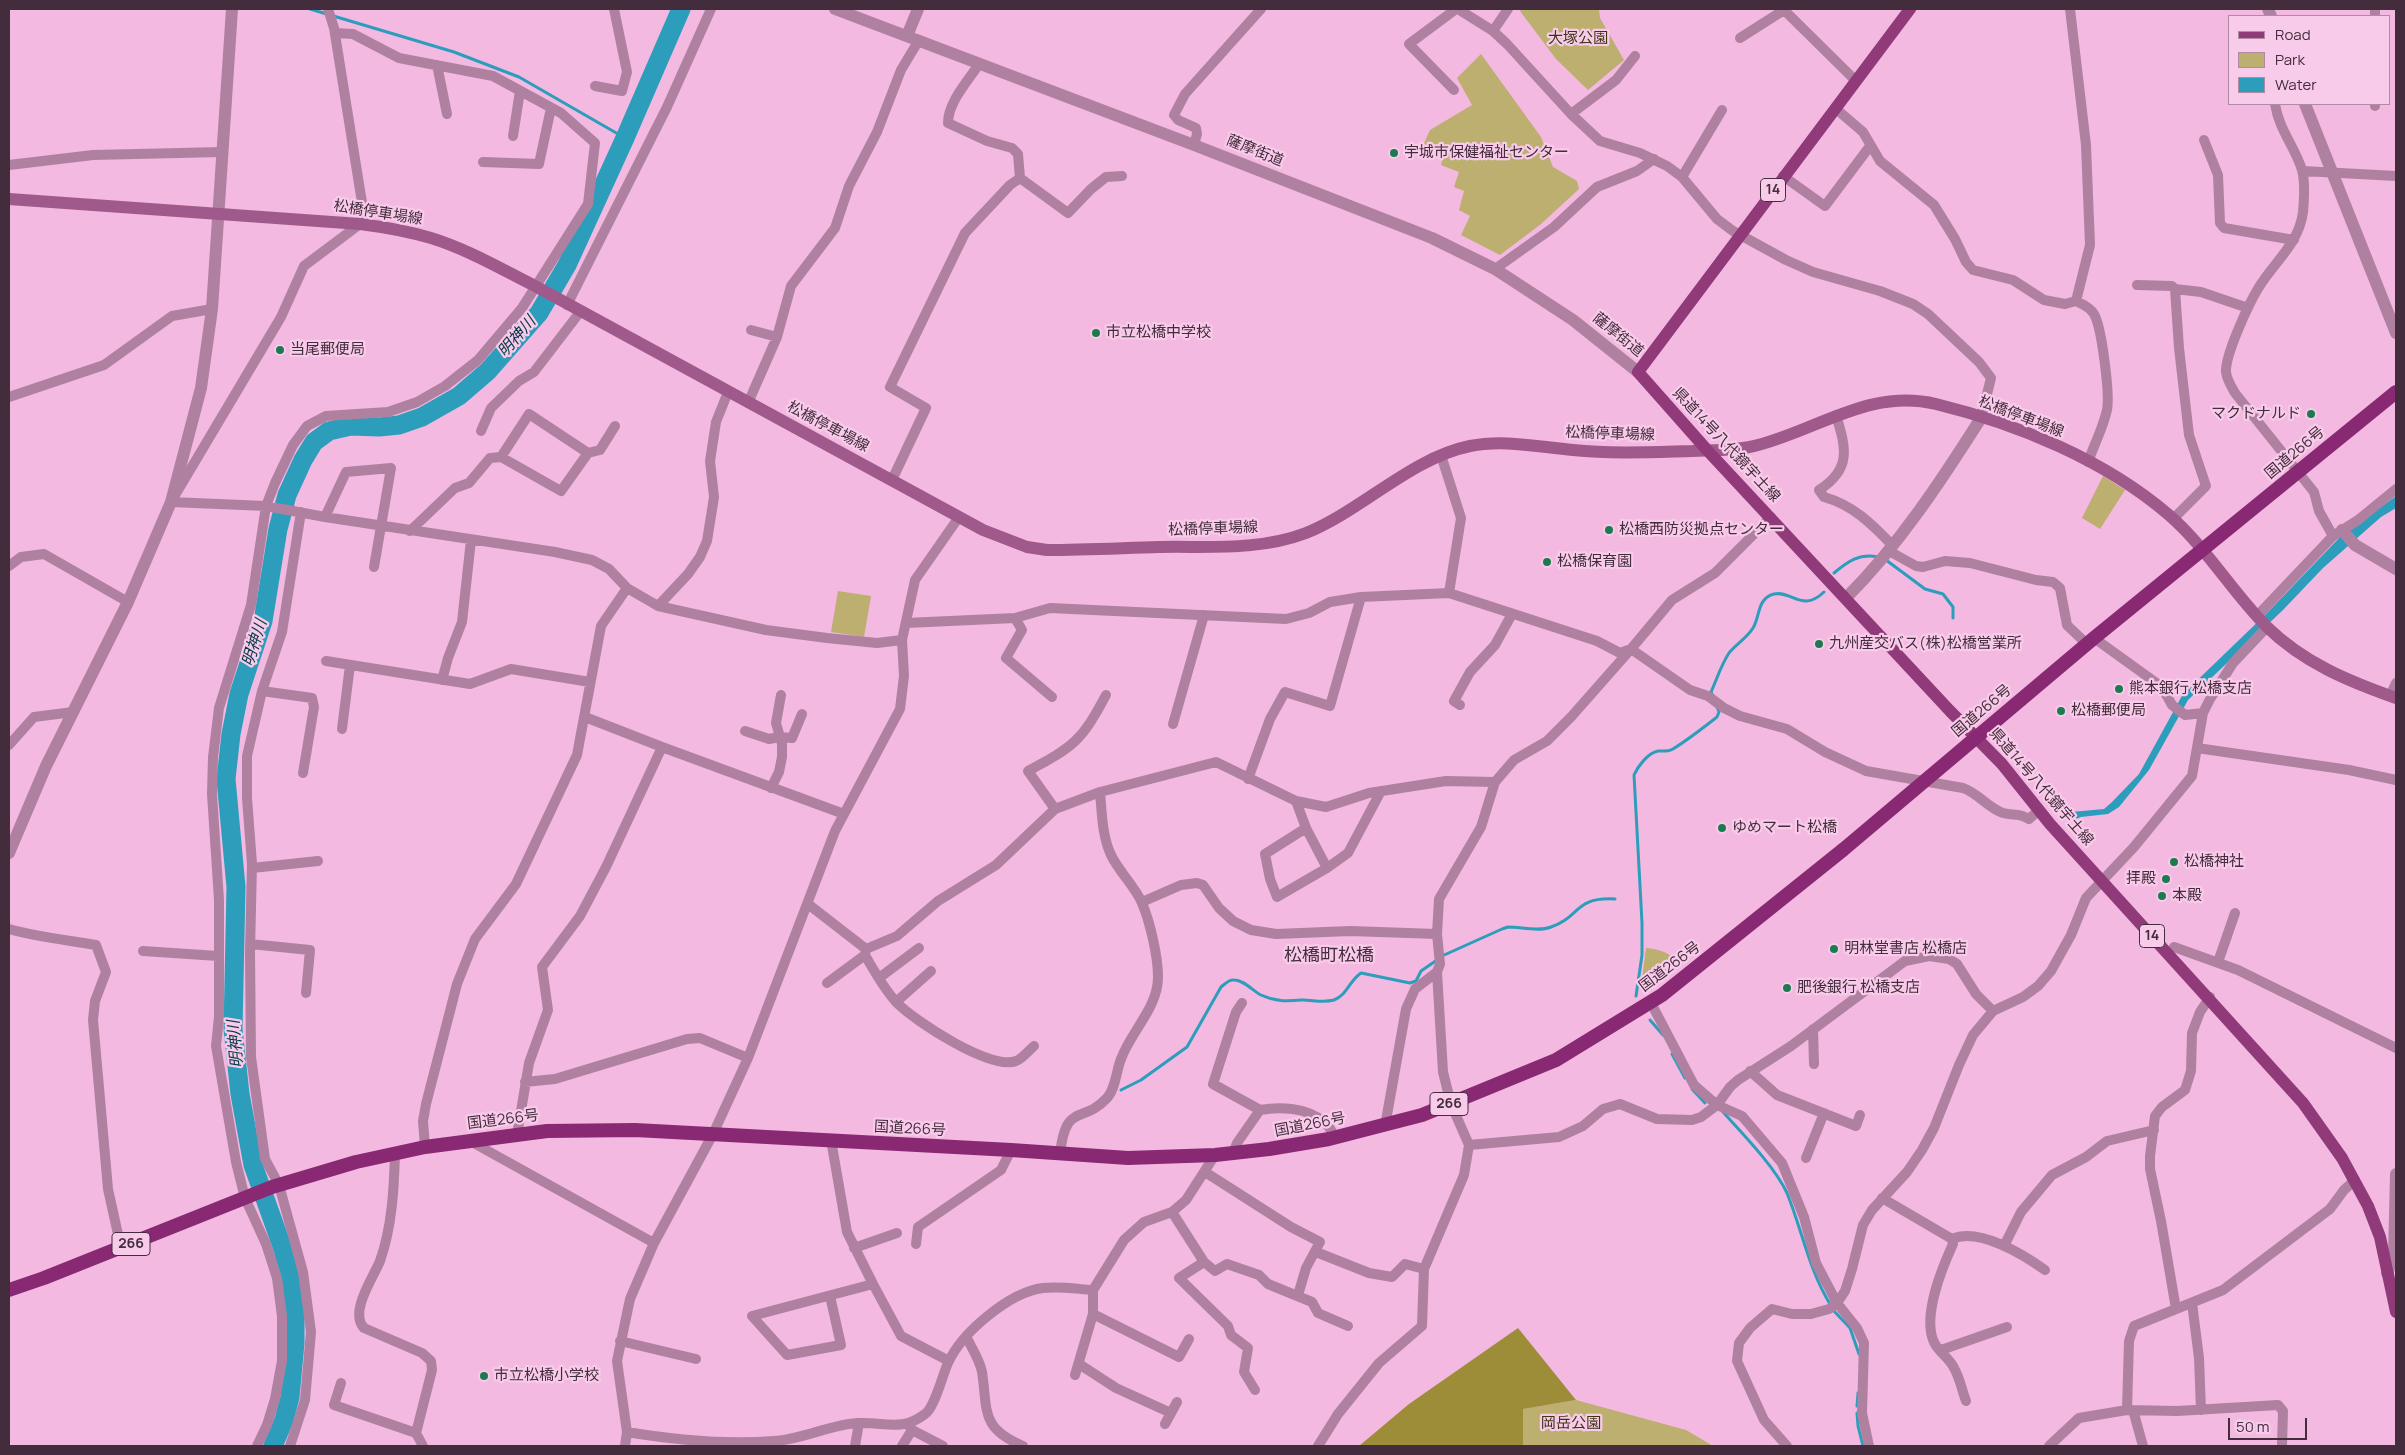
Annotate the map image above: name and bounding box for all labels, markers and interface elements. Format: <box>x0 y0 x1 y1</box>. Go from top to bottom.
legend <box>2228 15 2390 105</box>
text: Road <box>2275 24 2311 45</box>
park label: 大塚公園 <box>1548 30 1608 48</box>
text: Park <box>2275 49 2305 70</box>
text: Water <box>2275 74 2317 95</box>
street label: 薩摩街道 <box>1224 131 1286 171</box>
place label: 宇城市保健福祉センター <box>1404 144 1569 162</box>
marker: 宇城市保健福祉センター <box>1388 147 1400 159</box>
road number: 14 <box>1760 178 1786 202</box>
street label: 松橋停車場線 <box>332 197 424 229</box>
street label: 薩摩街道 <box>1589 309 1647 361</box>
water label: 明神川 <box>494 313 540 361</box>
place label: 市立松橋中学校 <box>1106 324 1211 342</box>
marker: 市立松橋中学校 <box>1090 327 1102 339</box>
place label: 当尾郵便局 <box>290 341 365 359</box>
marker: 当尾郵便局 <box>274 344 286 356</box>
street label: 県道14号八代鏡宇土線 <box>1668 384 1784 506</box>
street label: 松橋停車場線 <box>1976 392 2066 442</box>
street label: 松橋停車場線 <box>784 398 872 456</box>
place label: マクドナルド <box>2211 405 2301 423</box>
marker: マクドナルド <box>2305 408 2317 420</box>
street label: 松橋停車場線 <box>1565 423 1655 445</box>
street label: 国道266号 <box>2262 423 2328 483</box>
street label: 松橋停車場線 <box>1168 518 1258 540</box>
place label: 松橋西防災拠点センター <box>1619 521 1784 539</box>
marker: 松橋西防災拠点センター <box>1603 524 1615 536</box>
place label: 松橋保育園 <box>1557 553 1632 571</box>
marker: 松橋保育園 <box>1541 556 1553 568</box>
water label: 明神川 <box>239 617 271 669</box>
place label: 九州産交バス(株)松橋営業所 <box>1829 635 2022 653</box>
marker: 九州産交バス(株)松橋営業所 <box>1813 638 1825 650</box>
place label: 熊本銀行 松橋支店 <box>2129 680 2252 698</box>
street label: 国道266号 <box>1949 681 2015 741</box>
marker: 熊本銀行 松橋支店 <box>2113 683 2125 695</box>
place label: 松橋郵便局 <box>2071 702 2146 720</box>
marker: 松橋郵便局 <box>2055 705 2067 717</box>
street label: 県道14号八代鏡宇土線 <box>1985 725 2097 849</box>
place label: ゆめマート松橋 <box>1732 819 1837 837</box>
marker: ゆめマート松橋 <box>1716 822 1728 834</box>
place label: 松橋神社 <box>2184 853 2244 871</box>
marker: 松橋神社 <box>2168 856 2180 868</box>
place label: 拝殿 <box>2126 870 2156 888</box>
marker: 拝殿 <box>2160 873 2172 885</box>
place label: 本殿 <box>2172 887 2202 905</box>
marker: 本殿 <box>2156 890 2168 902</box>
road number: 14 <box>2140 924 2164 948</box>
street label: 国道266号 <box>1636 938 1704 996</box>
place label: 明林堂書店 松橋店 <box>1844 940 1967 958</box>
marker: 明林堂書店 松橋店 <box>1828 943 1840 955</box>
district label: 松橋町松橋 <box>1284 945 1374 967</box>
place label: 肥後銀行 松橋支店 <box>1797 979 1920 997</box>
marker: 肥後銀行 松橋支店 <box>1781 982 1793 994</box>
water label: 明神川 <box>224 1019 248 1069</box>
road number: 266 <box>1430 1092 1468 1116</box>
street label: 国道266号 <box>466 1107 540 1133</box>
street label: 国道266号 <box>1273 1109 1347 1141</box>
street label: 国道266号 <box>873 1118 947 1140</box>
road number: 266 <box>112 1232 150 1256</box>
place label: 市立松橋小学校 <box>494 1367 599 1385</box>
marker: 市立松橋小学校 <box>478 1370 490 1382</box>
scale bar <box>2230 1408 2309 1440</box>
park label: 岡岳公園 <box>1541 1415 1601 1433</box>
text: 50 m <box>2236 1416 2270 1437</box>

